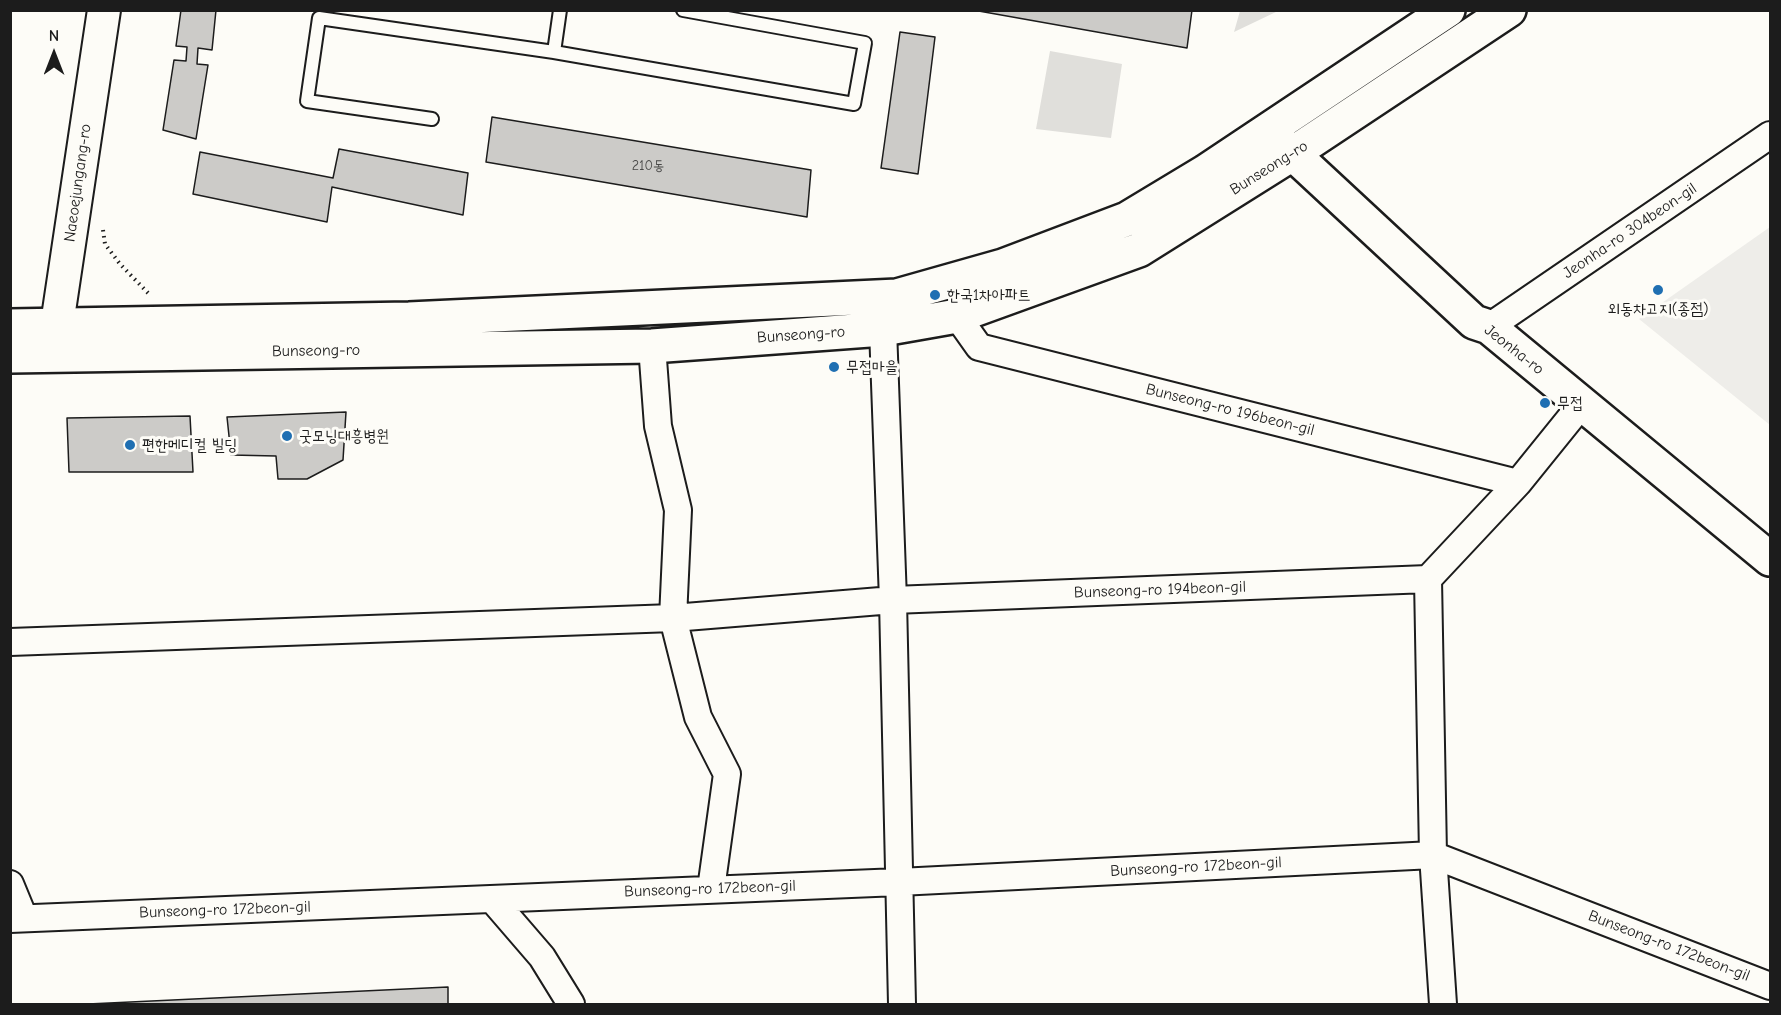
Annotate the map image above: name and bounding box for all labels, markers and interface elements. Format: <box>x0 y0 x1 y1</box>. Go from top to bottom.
north arrow <box>24 24 84 84</box>
text: N <box>49 27 59 45</box>
street label: Naeoejungang-ro <box>60 123 96 243</box>
street label: Bunseong-ro <box>1226 136 1312 200</box>
house number: 210동 <box>632 158 664 174</box>
street label: Jeonha-ro 304beon-gil <box>1559 179 1701 283</box>
marker: 외동차고지(종점) <box>1651 283 1665 297</box>
place label: 한국1차아파트 <box>947 285 1031 305</box>
marker: 한국1차아파트 <box>928 288 942 302</box>
place label: 외동차고지(종점) <box>1607 299 1709 319</box>
street label: Jeonha-ro <box>1480 321 1548 379</box>
street label: Bunseong-ro <box>756 322 846 348</box>
street label: Bunseong-ro <box>272 341 360 361</box>
place label: 무접마을 <box>846 357 898 377</box>
marker: 무접마을 <box>827 360 841 374</box>
street label: Bunseong-ro 196beon-gil <box>1144 380 1316 440</box>
place label: 무접 <box>1557 393 1583 413</box>
marker: 무접 <box>1538 396 1552 410</box>
place label: 굿모닝대흥병원 <box>299 426 389 446</box>
marker: 굿모닝대흥병원 <box>280 429 294 443</box>
place label: 편한메디컬 빌딩 <box>142 435 237 455</box>
marker: 편한메디컬 빌딩 <box>123 438 137 452</box>
street label: Bunseong-ro 194beon-gil <box>1074 577 1246 603</box>
street label: Bunseong-ro 172beon-gil <box>1110 853 1282 881</box>
street label: Bunseong-ro 172beon-gil <box>624 876 796 902</box>
street label: Bunseong-ro 172beon-gil <box>139 897 311 923</box>
street label: Bunseong-ro 172beon-gil <box>1585 906 1753 986</box>

